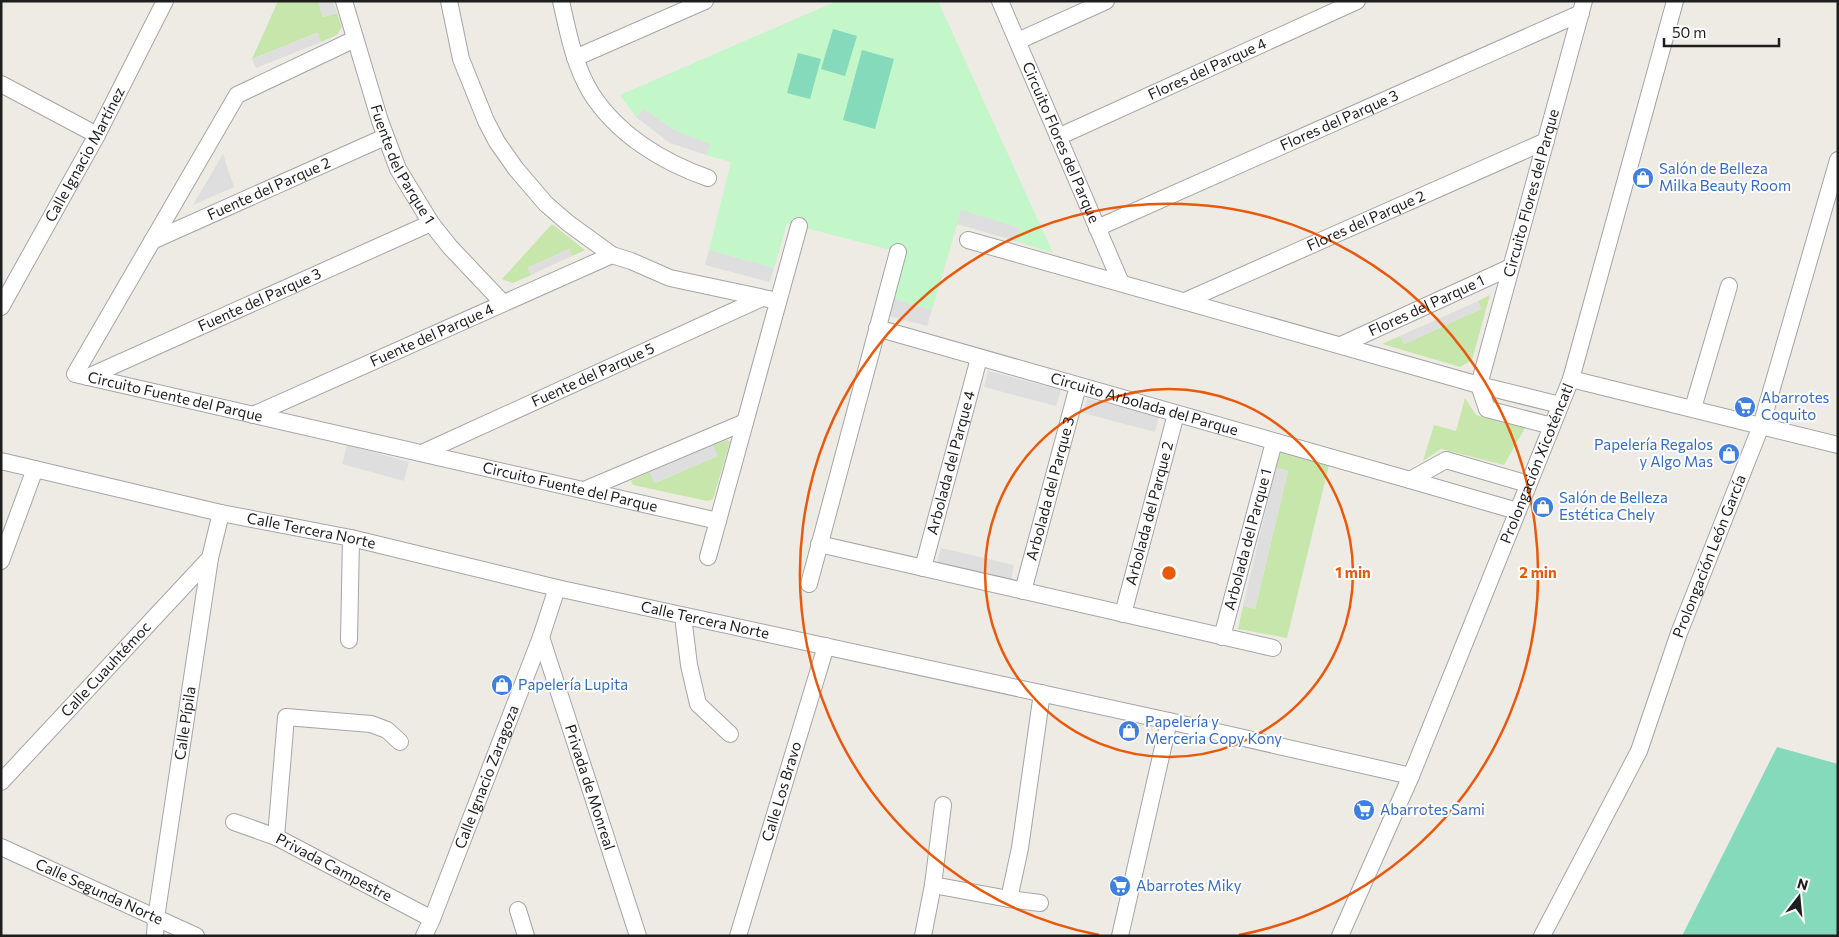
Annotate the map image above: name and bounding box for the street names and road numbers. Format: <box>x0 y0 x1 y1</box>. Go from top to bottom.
street label: Flores del Parque 4 <box>1145 33 1269 103</box>
street label: Circuito Flores del Parque <box>1019 59 1104 226</box>
street label: Calle Ignacio Martínez <box>40 84 128 225</box>
street label: Flores del Parque 3 <box>1277 85 1401 154</box>
street label: Fuente del Parque 1 <box>368 102 439 227</box>
street label: Circuito Flores del Parque <box>1499 107 1562 279</box>
street label: Fuente del Parque 2 <box>204 153 333 223</box>
street label: Flores del Parque 2 <box>1304 186 1427 254</box>
street label: Fuente del Parque 3 <box>195 264 323 335</box>
street label: Flores del Parque 1 <box>1365 271 1487 339</box>
street label: Fuente del Parque 4 <box>367 299 496 370</box>
street label: Fuente del Parque 5 <box>528 338 657 410</box>
street label: Circuito Fuente del Parque <box>86 367 265 425</box>
street label: Circuito Arbolada del Parque <box>1049 368 1240 439</box>
street label: Prolongación Xicoténcatl <box>1496 380 1576 546</box>
street label: Arbolada del Parque 4 <box>922 388 978 537</box>
street label: Arbolada del Parque 3 <box>1022 415 1077 562</box>
street label: Arbolada del Parque 2 <box>1121 439 1176 587</box>
street label: Circuito Fuente del Parque <box>481 457 660 515</box>
street label: Arbolada del Parque 1 <box>1220 466 1275 612</box>
street label: Prolongación León García <box>1668 472 1749 640</box>
street label: Calle Tercera Norte <box>246 508 378 552</box>
street label: Calle Tercera Norte <box>639 597 771 642</box>
street label: Calle Cuauhtémoc <box>57 617 154 720</box>
street label: Calle Pípila <box>170 685 199 761</box>
street label: Calle Ignacio Zaragoza <box>450 702 522 851</box>
street label: Privada de Monreal <box>562 722 619 852</box>
street label: Calle Los Bravo <box>757 739 805 843</box>
street label: Privada Campestre <box>273 829 396 904</box>
street label: Calle Segunda Norte <box>33 854 166 928</box>

